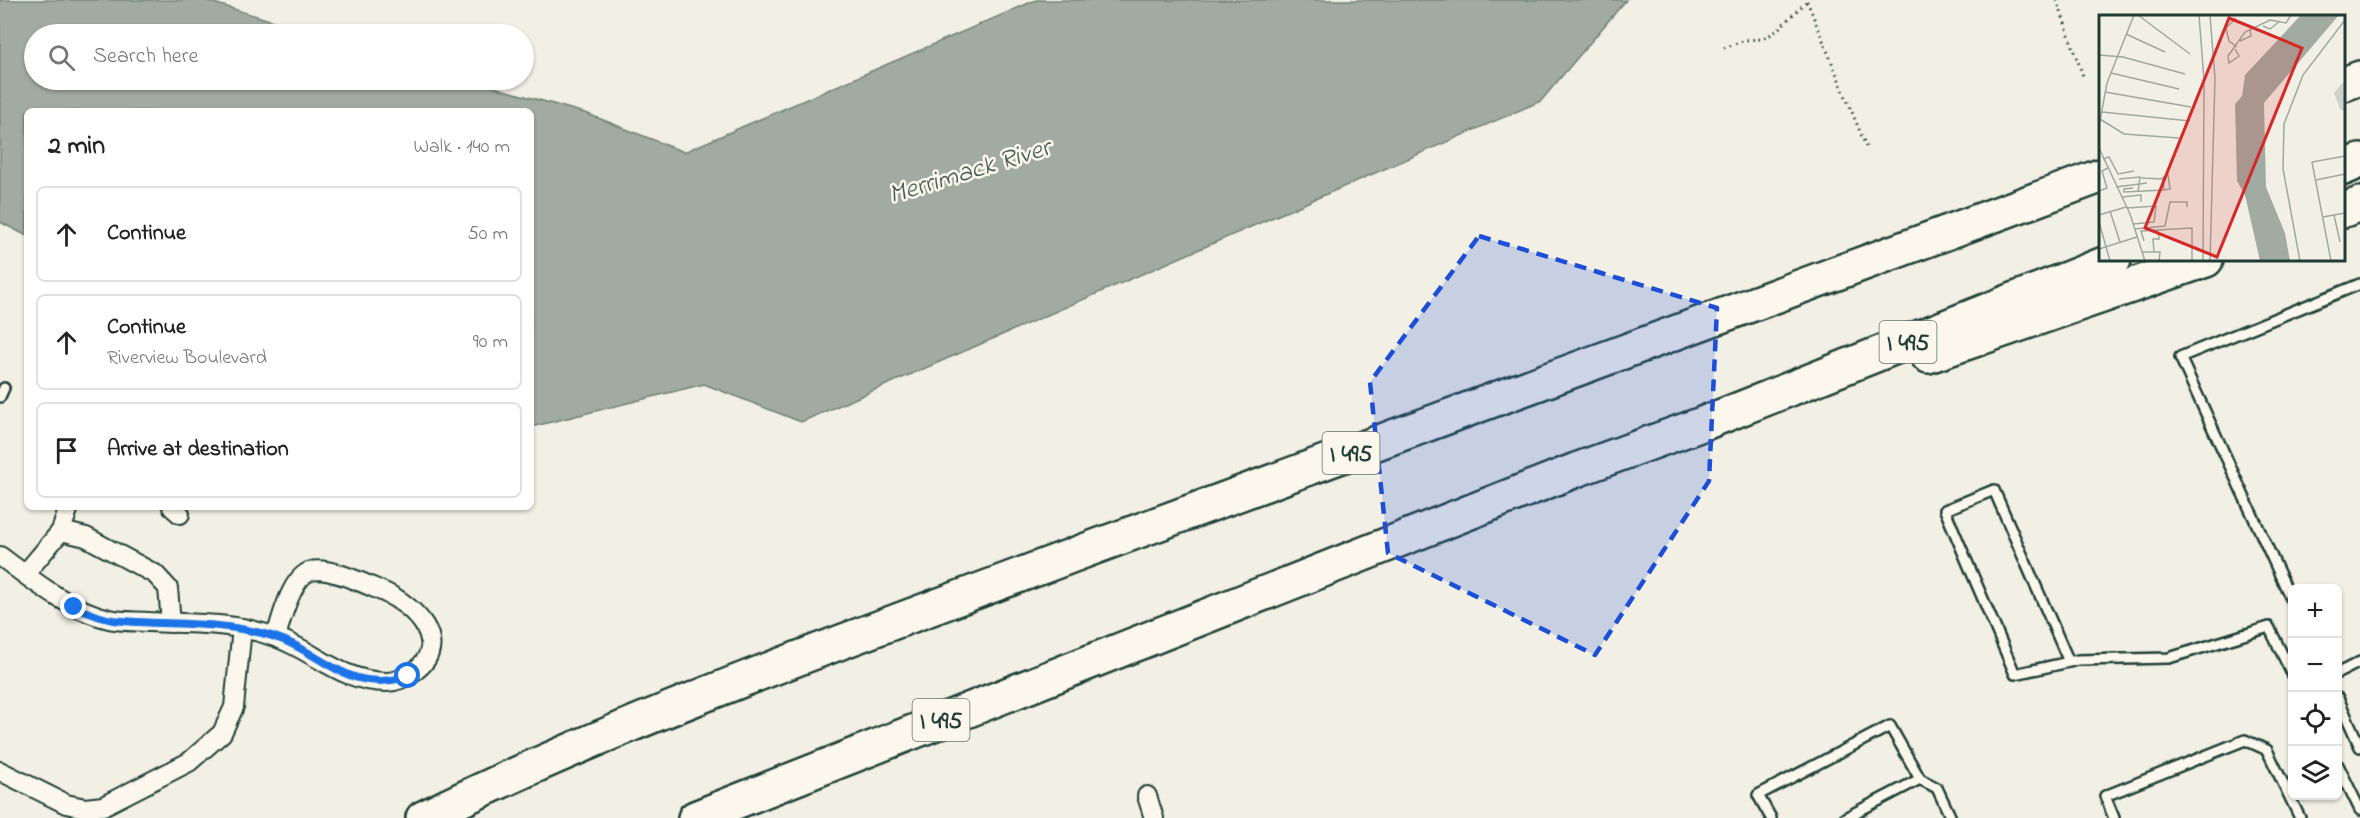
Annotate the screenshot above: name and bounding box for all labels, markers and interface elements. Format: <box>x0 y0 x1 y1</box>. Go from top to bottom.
inset map <box>2099 15 2345 261</box>
search box <box>24 24 534 90</box>
icon: search <box>45 41 78 74</box>
text: Search here <box>93 41 198 73</box>
text: 2 min <box>48 128 105 166</box>
water label: Merrimack River <box>884 128 1059 216</box>
text: Walk · 140 m <box>414 133 510 162</box>
icon: ahead <box>50 218 83 251</box>
text: Continue <box>107 218 186 250</box>
text: 50 m <box>467 220 508 249</box>
text: Continue <box>107 312 186 344</box>
road number: I 495 <box>1880 321 1936 363</box>
icon: ahead <box>50 326 83 359</box>
text: 90 m <box>473 328 508 357</box>
text: Riverview Boulevard <box>107 344 267 373</box>
road number: I 495 <box>1322 432 1380 474</box>
icon: arrive <box>50 434 83 467</box>
text: Arrive at destination <box>107 434 289 466</box>
map controls <box>2288 584 2342 800</box>
button: + <box>2288 584 2342 638</box>
route end <box>60 593 86 619</box>
button: − <box>2288 638 2342 692</box>
route start <box>394 662 420 688</box>
button: locate <box>2288 692 2342 746</box>
road number: I 495 <box>912 699 970 741</box>
button: layers <box>2288 746 2342 800</box>

